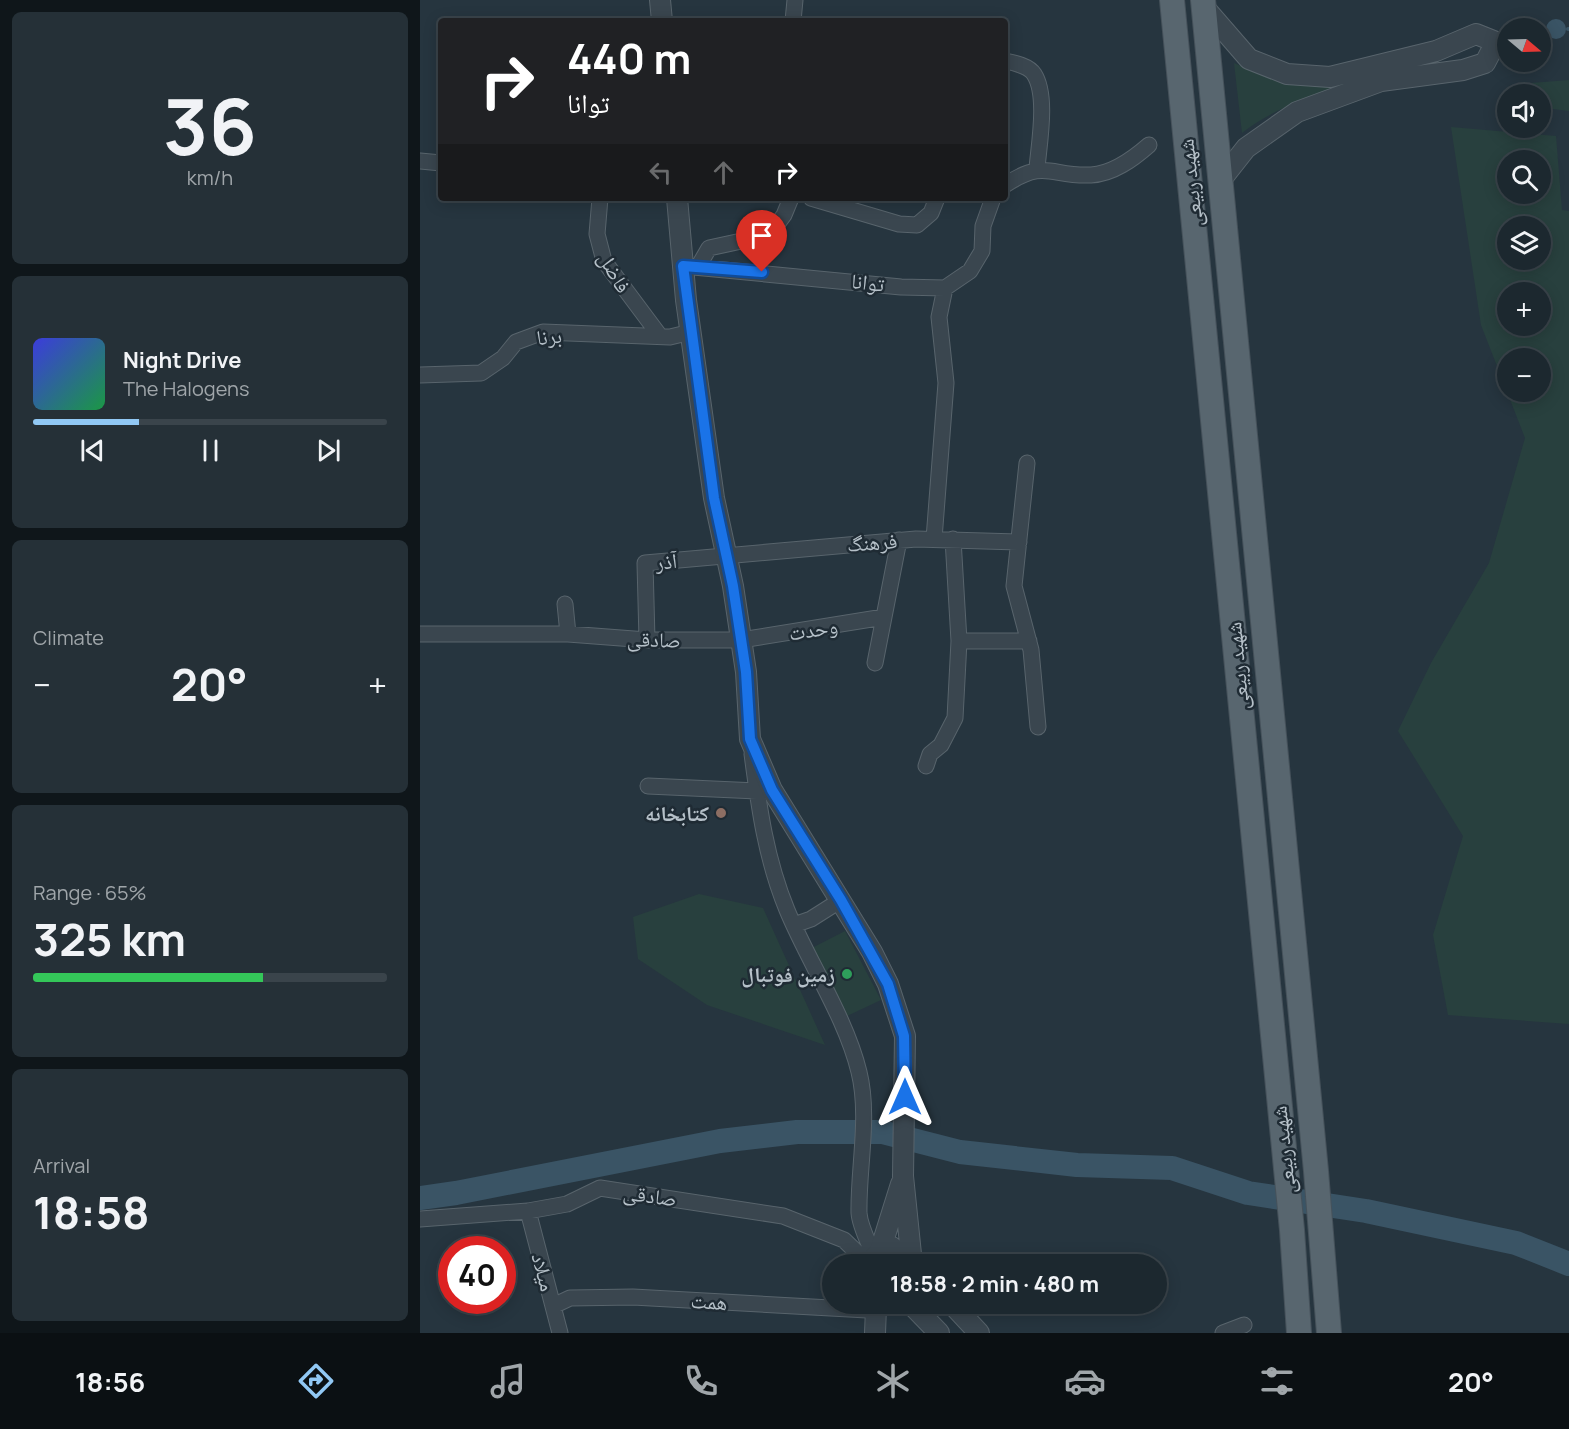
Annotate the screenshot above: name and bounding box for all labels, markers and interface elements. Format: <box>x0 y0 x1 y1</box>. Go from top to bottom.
north arrow <box>1497 18 1551 72</box>
map controls <box>1497 18 1551 402</box>
text: 440 m <box>567 29 691 87</box>
icon: right <box>468 42 546 120</box>
text: 36 <box>163 72 257 178</box>
text: توانا <box>567 84 610 121</box>
button: sound <box>1497 84 1551 138</box>
street label: شهید ربیعی <box>1171 138 1209 228</box>
button: search <box>1497 150 1551 204</box>
icon: left <box>644 156 677 189</box>
icon: ahead <box>707 156 740 189</box>
icon: right <box>770 156 803 189</box>
text: km/h <box>187 164 233 191</box>
pin <box>736 210 787 272</box>
button: layers <box>1497 216 1551 270</box>
icon: arrive <box>745 219 778 252</box>
street label: فاضل <box>592 246 638 298</box>
street label: توانا <box>850 266 886 298</box>
button: + <box>1497 282 1551 336</box>
street label: برنا <box>535 321 563 351</box>
text: Night Drive <box>123 345 242 375</box>
button: − <box>1497 348 1551 402</box>
text: The Halogens <box>123 375 249 402</box>
icon: previous <box>76 434 109 467</box>
icon: pause <box>194 434 227 467</box>
icon: next <box>312 434 345 467</box>
street label: فرهنگ <box>846 526 898 558</box>
street label: آذر <box>653 546 679 576</box>
street label: وحدت <box>786 611 840 647</box>
street label: شهید ربیعی <box>1219 621 1255 711</box>
text: Climate <box>33 624 104 651</box>
street label: صادقی <box>627 624 681 654</box>
text: 20° <box>171 653 248 715</box>
text: − <box>33 662 51 707</box>
text: + <box>368 662 387 707</box>
place label: کتابخانه <box>645 799 709 827</box>
marker: کتابخانه <box>714 806 728 820</box>
text: Range · 65% <box>33 879 147 906</box>
text: 325 km <box>33 908 186 970</box>
place label: زمین فوتبال <box>741 960 835 988</box>
marker: زمین فوتبال <box>840 967 854 981</box>
position arrow <box>873 1065 937 1129</box>
street label: شهید ربیعی <box>1264 1105 1302 1195</box>
text: Arrival <box>33 1152 90 1179</box>
street label: صادقی <box>621 1177 679 1213</box>
text: 18:58 <box>33 1181 150 1243</box>
speed limit sign: 40 <box>438 1236 516 1314</box>
street label: میلاد <box>525 1250 563 1294</box>
text: 18:58 · 2 min · 480 m <box>890 1269 1099 1299</box>
street label: همت <box>690 1286 728 1316</box>
icon: directions <box>295 1360 337 1402</box>
icon: music <box>487 1360 529 1402</box>
icon: phone <box>680 1360 722 1402</box>
icon: climate <box>872 1360 914 1402</box>
icon: car <box>1064 1360 1106 1402</box>
icon: filters <box>1256 1360 1298 1402</box>
text: 18:56 <box>75 1363 145 1400</box>
text: 20° <box>1448 1363 1494 1400</box>

